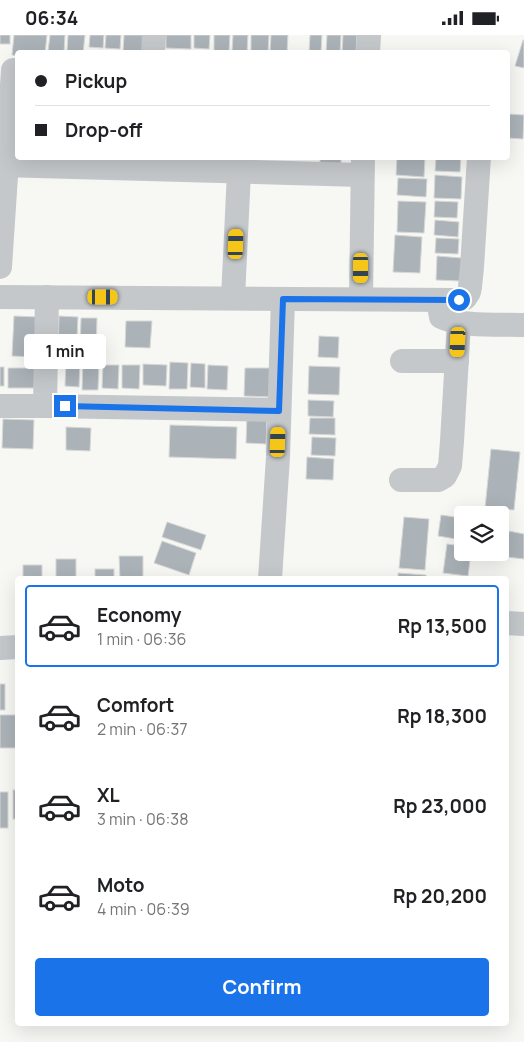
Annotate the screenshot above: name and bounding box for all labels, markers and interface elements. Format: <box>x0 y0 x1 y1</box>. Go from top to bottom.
text: 06:34 <box>25 5 78 31</box>
text: Pickup <box>65 68 127 94</box>
text: Drop-off <box>65 117 142 143</box>
car <box>227 229 244 259</box>
car <box>353 253 368 283</box>
route start <box>448 289 470 311</box>
car <box>88 290 118 305</box>
car <box>449 327 466 357</box>
callout: 1 min <box>24 333 106 369</box>
text: 1 min <box>45 340 85 362</box>
route end <box>54 395 76 417</box>
car <box>269 427 286 457</box>
map controls <box>454 506 509 561</box>
button: layers <box>454 506 509 561</box>
text: Economy <box>97 602 181 628</box>
icon: car <box>37 604 82 649</box>
text: Rp 13,500 <box>398 613 487 639</box>
text: 1 min · 06:36 <box>97 628 187 650</box>
text: Comfort <box>97 692 174 718</box>
icon: car <box>37 694 82 739</box>
text: Rp 18,300 <box>397 703 487 729</box>
text: 2 min · 06:37 <box>97 718 188 740</box>
text: XL <box>97 782 120 808</box>
icon: car <box>37 784 82 829</box>
text: Rp 23,000 <box>393 793 487 819</box>
text: 3 min · 06:38 <box>97 808 189 830</box>
text: Moto <box>97 872 144 898</box>
icon: car <box>37 874 82 919</box>
text: Rp 20,200 <box>393 883 487 909</box>
text: 4 min · 06:39 <box>97 898 190 920</box>
button: Confirm <box>35 958 489 1016</box>

